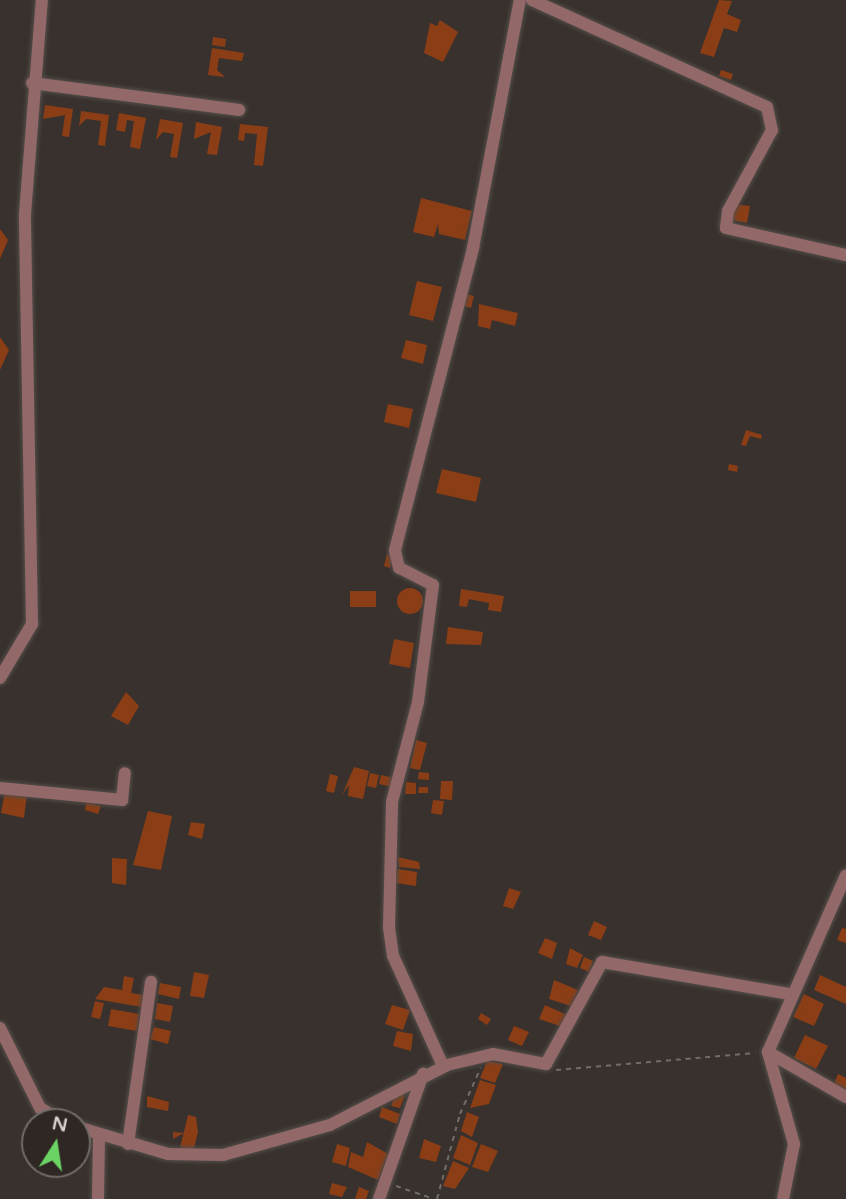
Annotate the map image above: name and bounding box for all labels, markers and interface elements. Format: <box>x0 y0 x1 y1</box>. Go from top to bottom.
north arrow <box>21 1108 91 1178</box>
text: N <box>50 1112 70 1137</box>

